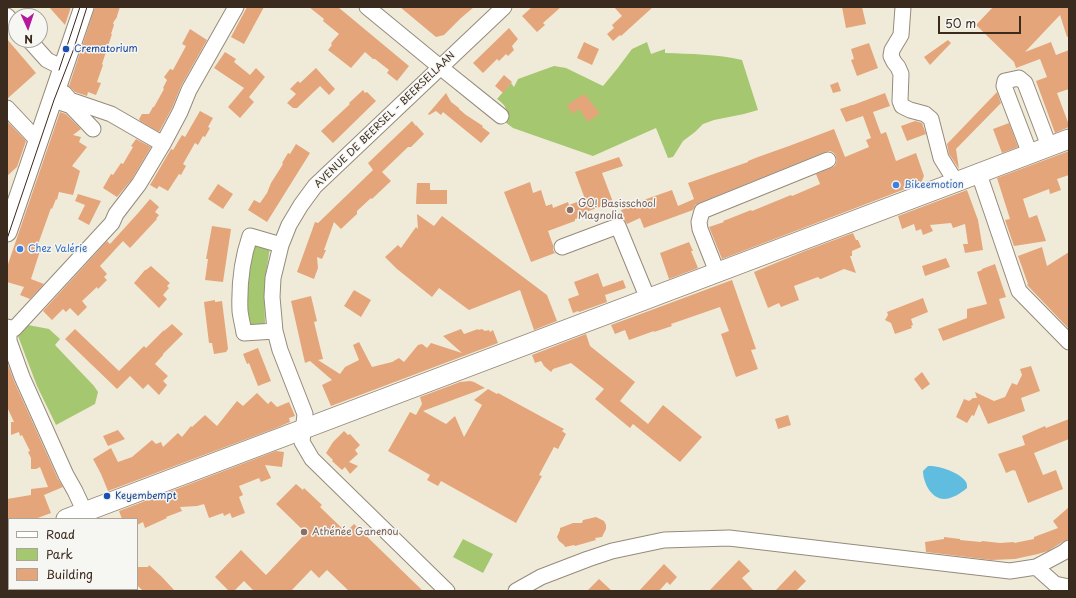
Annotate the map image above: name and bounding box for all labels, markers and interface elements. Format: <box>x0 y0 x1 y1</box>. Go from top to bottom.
north arrow <box>8 8 48 48</box>
scale bar <box>940 8 1023 34</box>
text: 50 m <box>945 14 976 32</box>
text: N <box>24 31 33 48</box>
place label: Crematorium <box>74 43 138 55</box>
marker: Crematorium <box>61 44 71 54</box>
street label: AVENUE DE BEERSEL - BEERSELLAAN <box>312 49 458 191</box>
place label: Bikeemotion <box>904 179 964 191</box>
marker: Bikeemotion <box>891 180 901 190</box>
place label: GO! Basisschool Magnolia <box>578 198 656 222</box>
marker: GO! Basisschool Magnolia <box>565 205 575 215</box>
place label: Chez Valérie <box>28 243 87 255</box>
marker: Chez Valérie <box>15 244 25 254</box>
place label: Keyembempt <box>115 490 177 502</box>
marker: Keyembempt <box>102 491 112 501</box>
legend <box>8 518 138 590</box>
text: Road <box>46 525 75 543</box>
place label: Athénée Ganenou <box>312 526 398 538</box>
marker: Athénée Ganenou <box>299 527 309 537</box>
text: Park <box>46 545 73 563</box>
text: Building <box>46 565 93 583</box>

